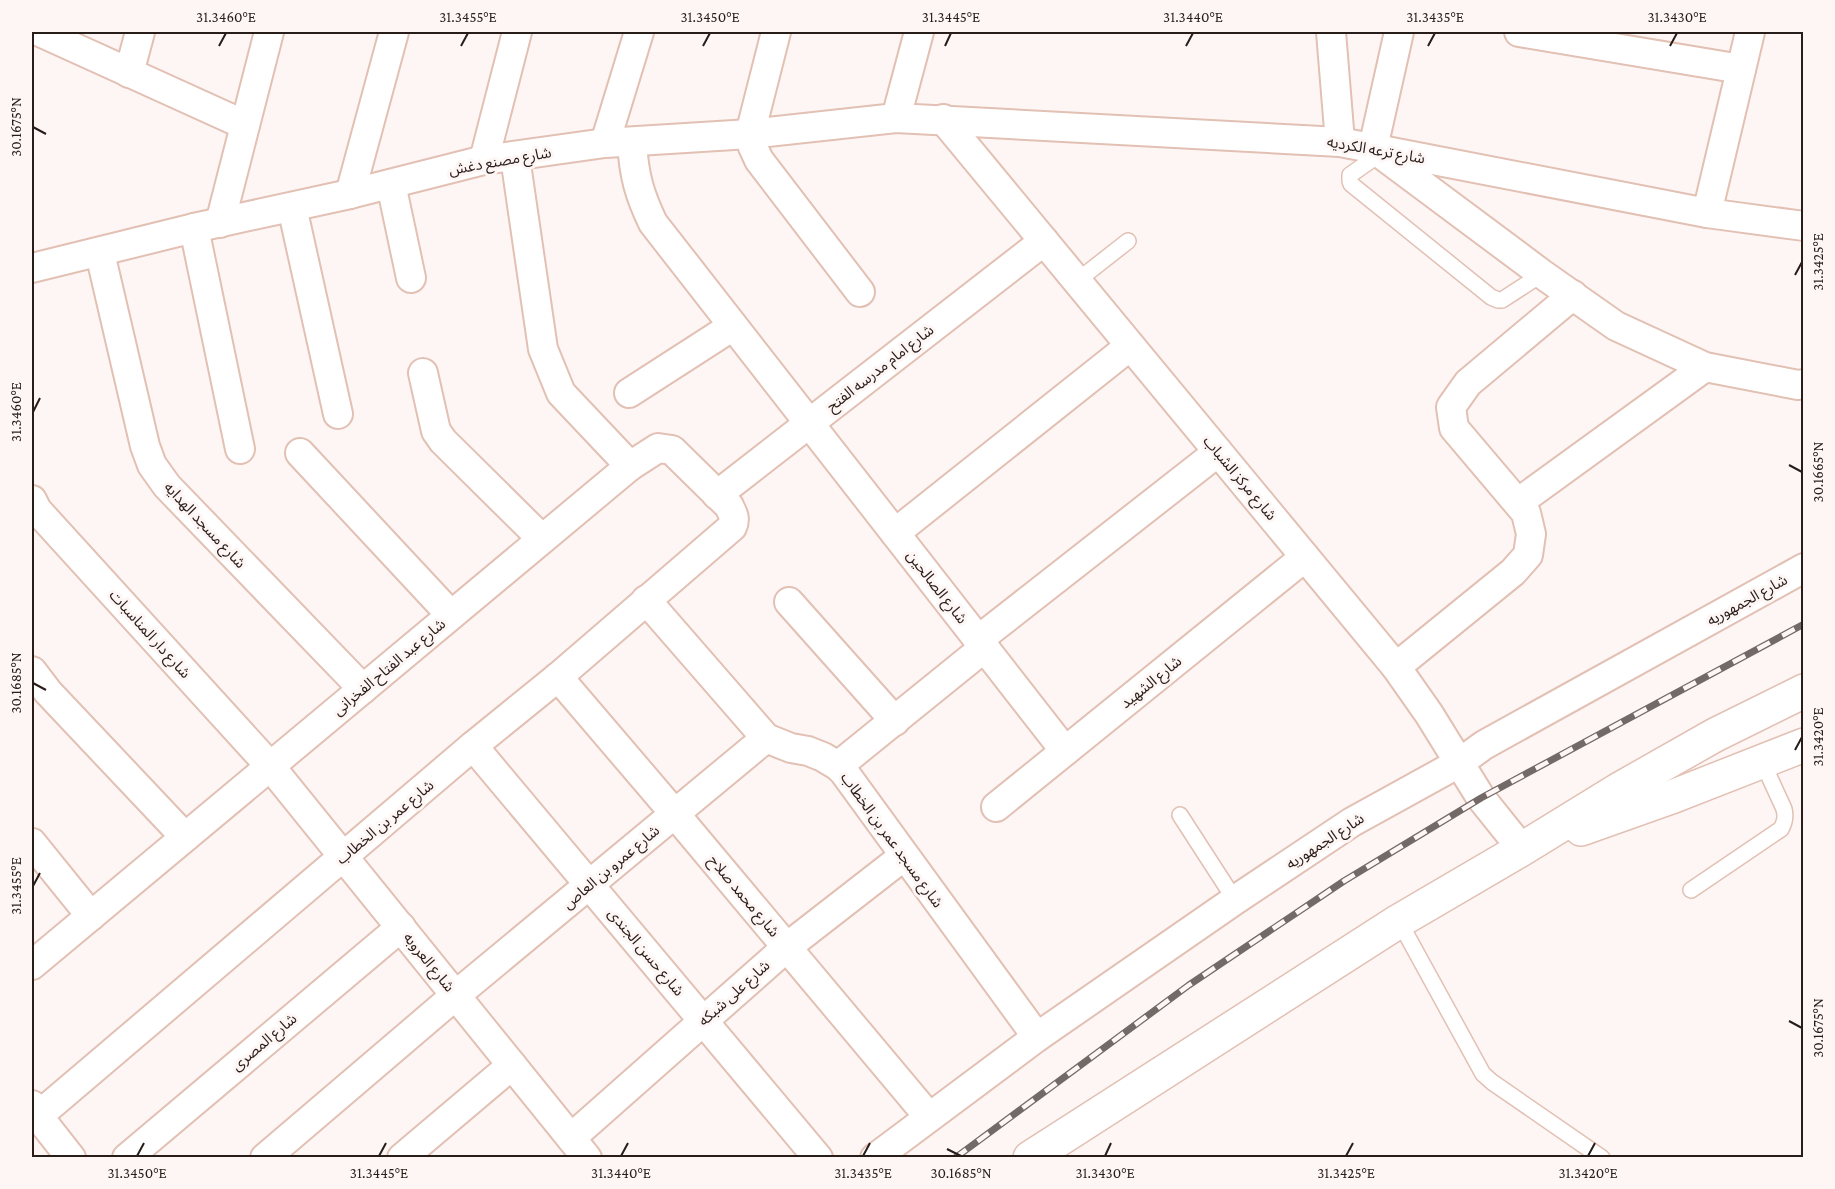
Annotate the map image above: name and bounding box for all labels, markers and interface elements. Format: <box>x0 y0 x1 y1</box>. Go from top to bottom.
text: 31.3460°E <box>196 9 256 25</box>
text: 31.3455°E <box>439 9 497 25</box>
text: 31.3450°E <box>680 9 740 25</box>
text: 31.3445°E <box>922 9 980 25</box>
text: 31.3440°E <box>1163 9 1223 25</box>
text: 31.3435°E <box>1406 9 1464 25</box>
text: 31.3430°E <box>1647 9 1707 25</box>
text: 30.1675°N <box>8 97 24 157</box>
street label: شارع ترعه الكرديه <box>1325 134 1426 170</box>
street label: شارع مصنع دغش <box>447 144 553 182</box>
text: 31.3425°E <box>1810 233 1826 291</box>
street label: شارع امام مدرسه الفتح <box>823 321 939 418</box>
text: 31.3460°E <box>8 382 24 442</box>
street label: شارع مركز الشباب <box>1197 433 1280 526</box>
text: 30.1665°N <box>1810 441 1826 502</box>
street label: شارع مسجد الهدايه <box>158 479 249 574</box>
street label: شارع الصالحين <box>900 547 971 629</box>
street label: شارع الجمهوريه <box>1704 571 1792 632</box>
street label: شارع دار المناسبات <box>103 587 194 684</box>
street label: شارع عبد الفتاح الفخرانى <box>330 615 451 722</box>
text: 30.1685°N <box>8 652 24 714</box>
street label: شارع الشهيد <box>1117 653 1187 714</box>
text: 31.3420°E <box>1810 707 1826 767</box>
street label: شارع مسجد عمر بن الخطاب <box>834 769 946 913</box>
street label: شارع عمر بن الخطاب <box>333 777 440 870</box>
street label: شارع الجمهوريه <box>1283 810 1369 875</box>
street label: شارع عمرو بن العاص <box>560 822 665 915</box>
street label: شارع محمد صلاح <box>702 852 783 943</box>
text: 31.3455°E <box>8 857 24 915</box>
street label: شارع حسن الجندى <box>602 905 687 1002</box>
street label: شارع العروبه <box>397 929 458 997</box>
street label: شارع على شبكه <box>695 957 776 1032</box>
text: 30.1675°N <box>1810 998 1826 1058</box>
street label: شارع المصرى <box>228 1010 302 1077</box>
text: 31.3450°E <box>107 1165 167 1181</box>
text: 31.3445°E <box>350 1165 408 1181</box>
text: 31.3440°E <box>591 1165 651 1181</box>
text: 31.3435°E <box>834 1165 892 1181</box>
text: 30.1685°N <box>930 1165 992 1181</box>
text: 31.3430°E <box>1075 1165 1135 1181</box>
text: 31.3425°E <box>1317 1165 1375 1181</box>
text: 31.3420°E <box>1558 1165 1618 1181</box>

